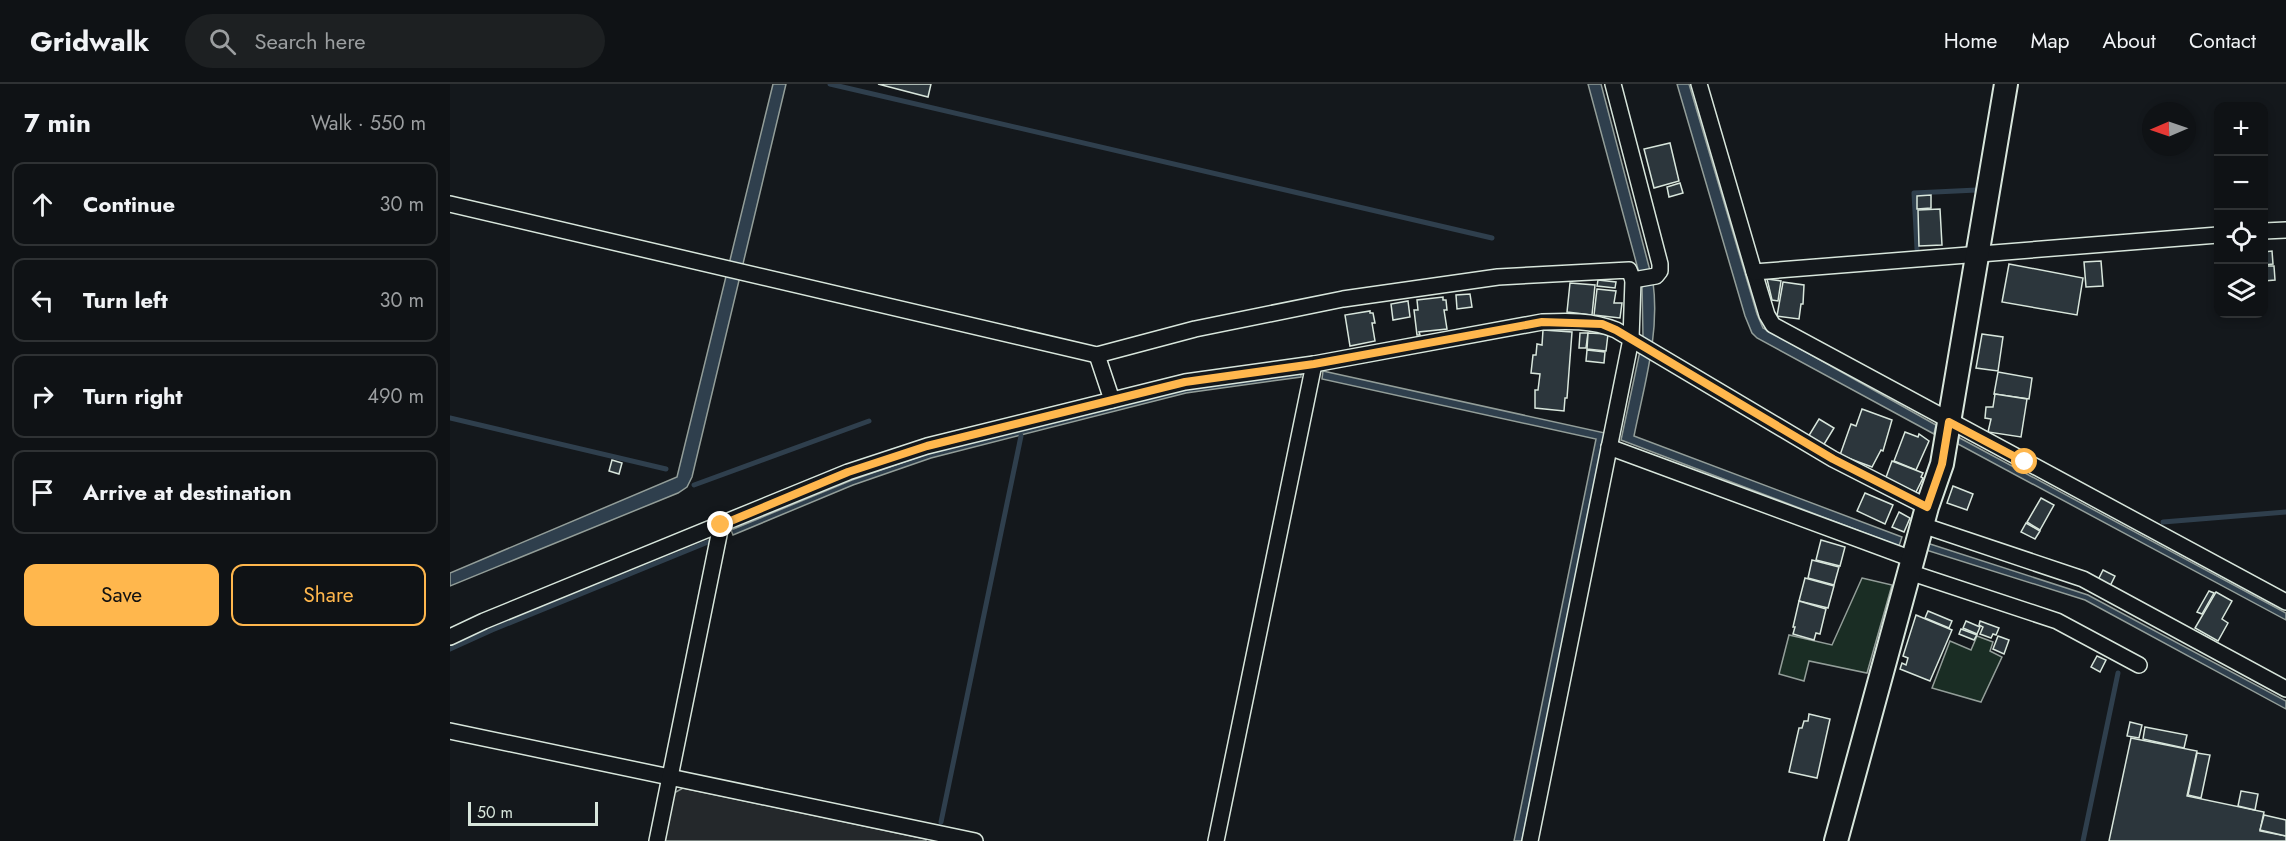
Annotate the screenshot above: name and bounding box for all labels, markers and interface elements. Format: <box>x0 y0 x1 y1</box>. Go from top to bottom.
search box <box>185 14 605 68</box>
text: Gridwalk <box>30 21 149 62</box>
icon: search <box>206 25 239 58</box>
text: Search here <box>254 25 366 57</box>
text: Home <box>1944 26 1997 56</box>
text: Map <box>2030 26 2070 56</box>
text: About <box>2103 26 2156 56</box>
text: Contact <box>2189 26 2256 56</box>
north arrow <box>2142 102 2196 156</box>
map controls <box>2214 102 2268 318</box>
button: + <box>2214 102 2268 156</box>
text: 7 min <box>24 104 91 142</box>
text: Walk · 550 m <box>311 109 426 138</box>
button: − <box>2214 156 2268 210</box>
icon: ahead <box>26 188 59 221</box>
text: Continue <box>83 188 175 220</box>
text: 30 m <box>379 190 424 219</box>
button: locate <box>2214 210 2268 264</box>
button: layers <box>2214 264 2268 318</box>
icon: left <box>26 284 59 317</box>
text: Turn left <box>83 284 168 316</box>
text: 30 m <box>379 286 424 315</box>
icon: right <box>26 380 59 413</box>
text: Turn right <box>83 380 183 412</box>
text: 490 m <box>367 382 424 411</box>
route start <box>2011 448 2037 474</box>
icon: arrive <box>26 476 59 509</box>
text: Arrive at destination <box>83 476 292 508</box>
route end <box>707 511 733 537</box>
button: Save <box>24 564 219 626</box>
button: Share <box>231 564 426 626</box>
scale bar <box>468 799 598 826</box>
text: 50 m <box>477 801 513 824</box>

